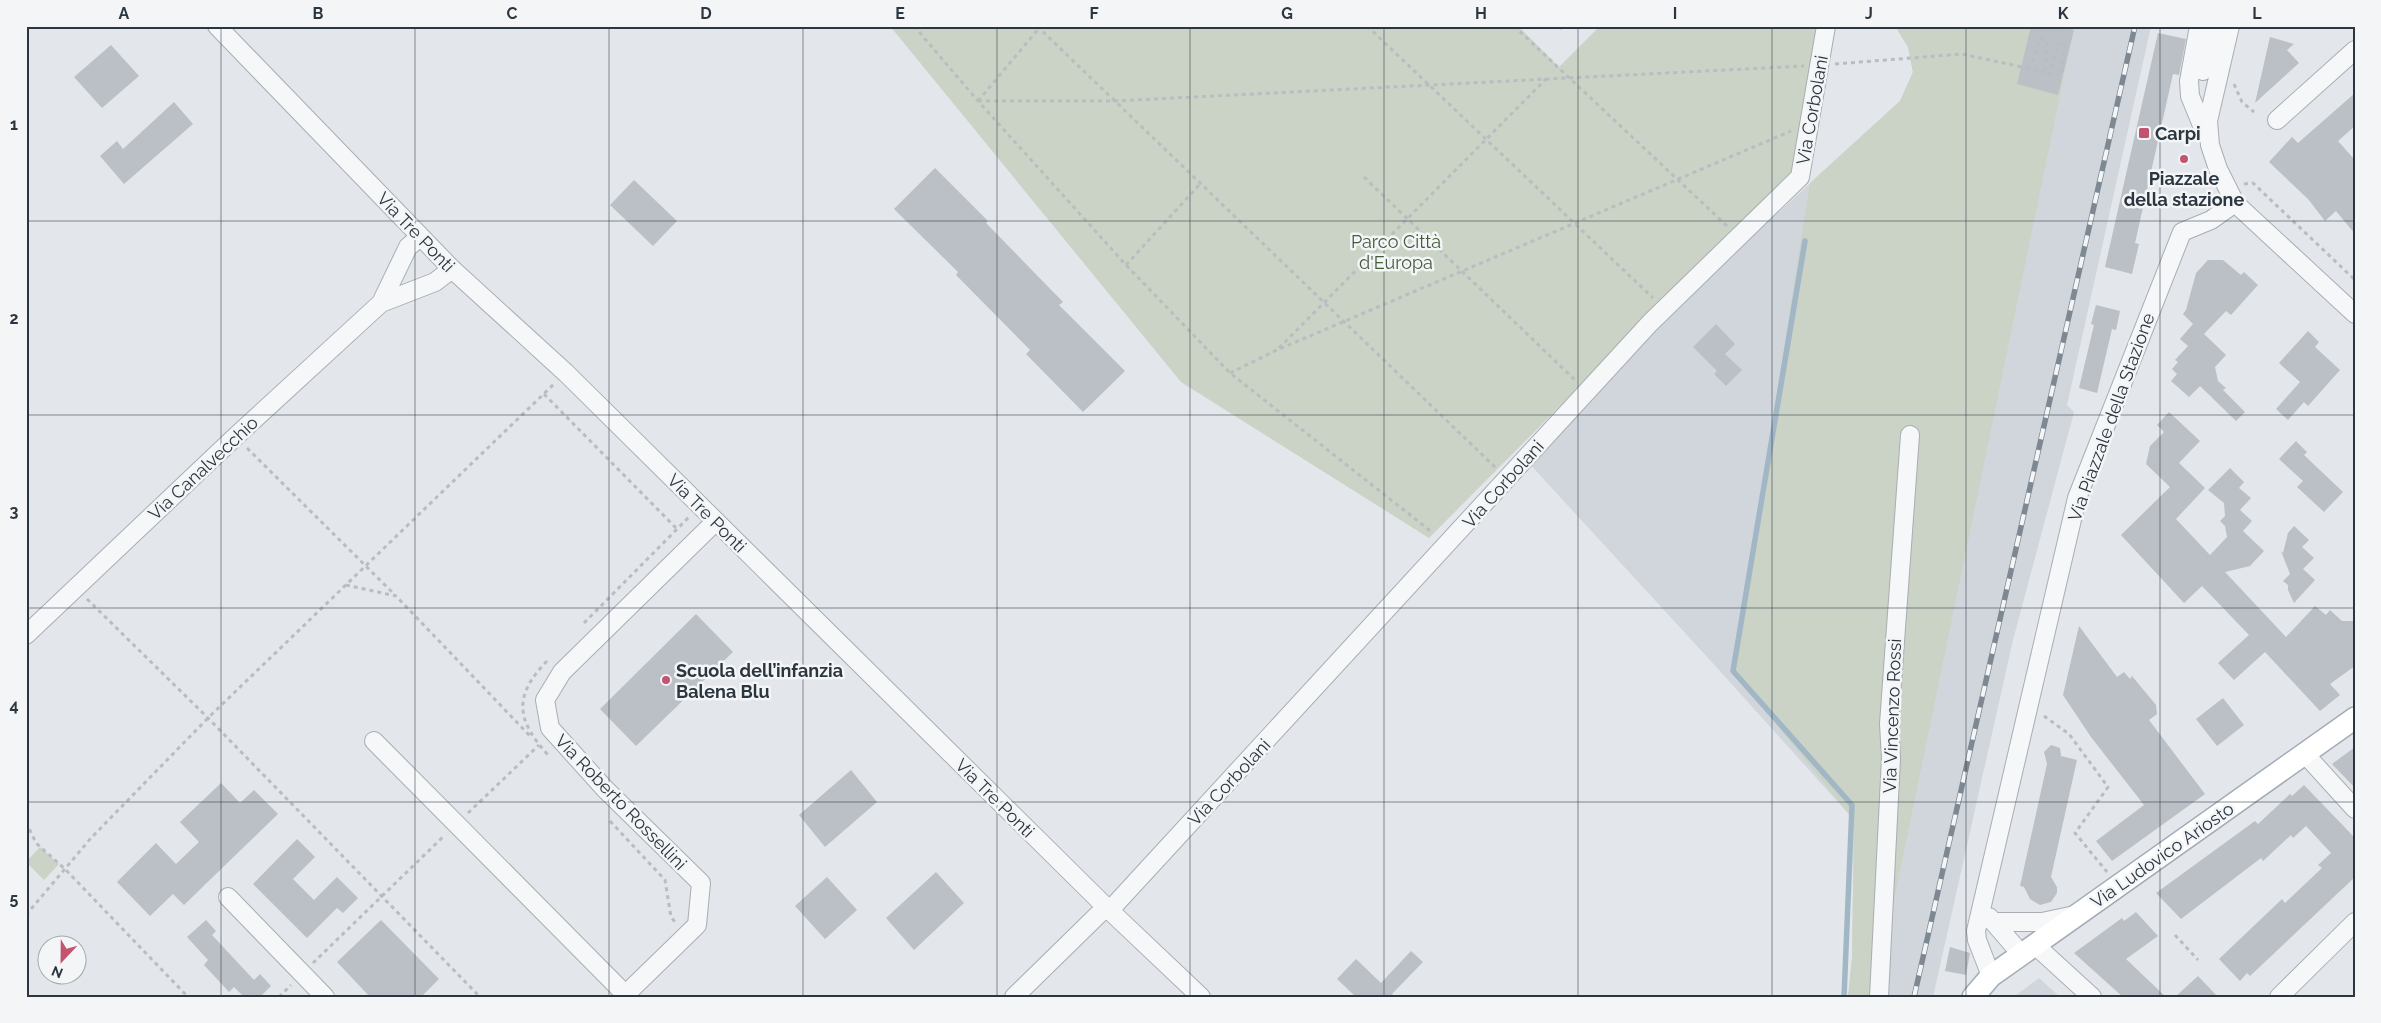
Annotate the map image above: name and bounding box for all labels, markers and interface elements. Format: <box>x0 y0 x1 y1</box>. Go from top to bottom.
text: A <box>119 4 130 23</box>
text: B <box>313 4 324 23</box>
text: C <box>507 4 518 23</box>
text: D <box>700 4 712 23</box>
text: E <box>895 4 905 23</box>
text: F <box>1089 4 1099 23</box>
text: G <box>1281 4 1293 23</box>
text: H <box>1475 4 1487 23</box>
text: I <box>1673 4 1677 23</box>
text: J <box>1865 4 1873 23</box>
text: K <box>2058 4 2069 23</box>
text: L <box>2252 4 2262 23</box>
street label: Via Corbolani <box>1792 54 1832 166</box>
text: 1 <box>10 115 18 134</box>
place label: Carpi <box>2155 123 2201 144</box>
marker: Carpi <box>2137 126 2151 140</box>
marker: Piazzale della stazione <box>2178 153 2190 165</box>
place label: Piazzale della stazione <box>2124 168 2244 210</box>
street label: Via Tre Ponti <box>373 188 459 276</box>
park label: Parco Città d'Europa <box>1351 231 1441 273</box>
text: 2 <box>9 309 19 328</box>
street label: Via Piazzale della Stazione <box>2063 310 2159 524</box>
street label: Via Canalvecchio <box>144 412 262 524</box>
street label: Via Corbolani <box>1458 436 1548 532</box>
street label: Via Tre Ponti <box>663 469 751 557</box>
text: 3 <box>10 502 19 521</box>
street label: Via Vincenzo Rossi <box>1879 638 1905 794</box>
place label: Scuola dell’infanzia Balena Blu <box>676 660 843 702</box>
marker: Scuola dell’infanzia Balena Blu <box>660 674 672 686</box>
text: 4 <box>9 696 19 715</box>
street label: Via Roberto Rossellini <box>551 730 691 874</box>
street label: Via Corbolani <box>1184 734 1274 830</box>
street label: Via Tre Ponti <box>951 754 1039 842</box>
street label: Via Ludovico Ariosto <box>2086 798 2238 912</box>
text: 5 <box>10 889 19 908</box>
north arrow <box>38 936 88 986</box>
text: N <box>49 963 65 981</box>

